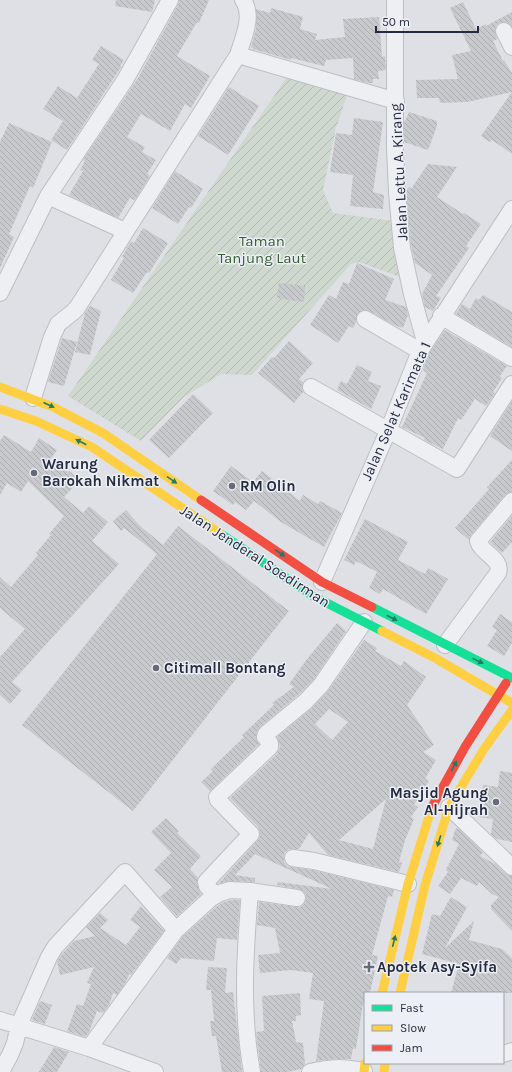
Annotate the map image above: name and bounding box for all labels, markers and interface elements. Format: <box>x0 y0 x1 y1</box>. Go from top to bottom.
scale bar <box>376 8 478 34</box>
text: 50 m <box>382 15 410 29</box>
street label: Jalan Lettu A. Kirang <box>386 102 412 241</box>
park label: Taman Tanjung Laut <box>218 232 307 267</box>
street label: Jalan Selat Karimata 1 <box>357 339 435 483</box>
one-way arrow <box>44 402 55 408</box>
one-way arrow <box>76 439 87 445</box>
place label: Warung Barokah Nikmat <box>42 455 159 490</box>
marker: Warung Barokah Nikmat <box>29 468 39 478</box>
one-way arrow <box>167 476 178 484</box>
place label: RM Olin <box>240 477 296 495</box>
marker: RM Olin <box>227 481 237 491</box>
street label: Jalan Jenderal Soedirman <box>177 501 333 611</box>
one-way arrow <box>275 549 285 557</box>
one-way arrow <box>386 615 398 621</box>
one-way arrow <box>472 658 483 664</box>
place label: Citimall Bontang <box>164 659 286 677</box>
marker: Citimall Bontang <box>151 663 161 673</box>
one-way arrow <box>451 761 457 772</box>
place label: Masjid Agung Al-Hijrah <box>390 784 488 819</box>
marker: Masjid Agung Al-Hijrah <box>491 797 501 807</box>
one-way arrow <box>436 835 442 847</box>
one-way arrow <box>391 935 397 947</box>
place label: Apotek Asy-Syifa <box>377 958 497 976</box>
marker: Apotek Asy-Syifa <box>364 962 374 972</box>
legend <box>364 992 504 1064</box>
text: Fast <box>400 1001 424 1015</box>
text: Slow <box>400 1021 426 1035</box>
text: Jam <box>400 1041 423 1055</box>

